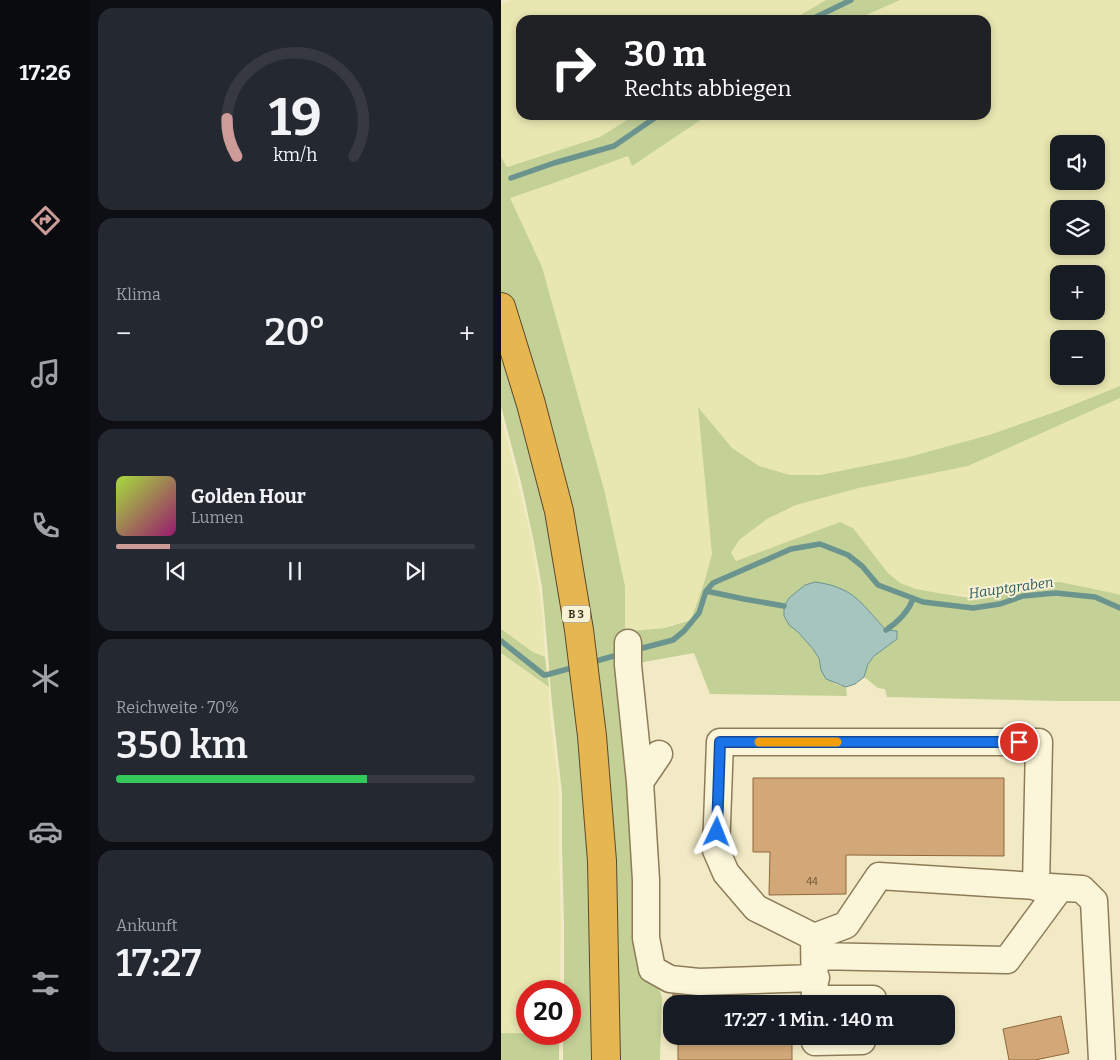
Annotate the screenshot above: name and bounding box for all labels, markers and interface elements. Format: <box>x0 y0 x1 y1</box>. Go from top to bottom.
text: 30 m <box>624 33 706 75</box>
icon: right <box>541 35 606 100</box>
text: 17:26 <box>19 59 71 86</box>
text: Rechts abbiegen <box>624 75 791 102</box>
text: 19 <box>269 86 322 149</box>
map controls <box>1050 135 1105 385</box>
button: sound <box>1050 135 1105 190</box>
text: km/h <box>273 144 318 166</box>
button: layers <box>1050 200 1105 255</box>
icon: directions <box>28 203 63 238</box>
button: + <box>1050 265 1105 320</box>
text: Klima <box>116 285 161 304</box>
text: 20° <box>264 309 326 355</box>
text: − <box>116 317 131 350</box>
text: + <box>459 317 475 350</box>
button: − <box>1050 330 1105 385</box>
icon: music <box>28 356 63 391</box>
text: Golden Hour <box>191 485 306 508</box>
icon: phone <box>28 508 63 543</box>
text: Lumen <box>191 508 244 527</box>
icon: previous <box>162 557 190 585</box>
icon: pause <box>281 557 309 585</box>
icon: next <box>401 557 429 585</box>
water label: Hauptgraben <box>968 574 1054 602</box>
road number: B 3 <box>562 606 590 622</box>
icon: climate <box>28 661 63 696</box>
text: Reichweite · 70% <box>116 698 239 717</box>
pin <box>998 721 1040 763</box>
text: 350 km <box>116 722 248 768</box>
icon: arrive <box>1005 728 1033 756</box>
position arrow <box>690 805 742 857</box>
icon: car <box>28 814 63 849</box>
house number: 44 <box>806 876 818 888</box>
text: Ankunft <box>116 916 178 935</box>
text: 17:27 <box>116 940 201 986</box>
icon: filters <box>28 966 63 1001</box>
speed limit sign: 20 <box>516 980 581 1045</box>
text: 17:27 · 1 Min. · 140 m <box>724 1008 894 1031</box>

